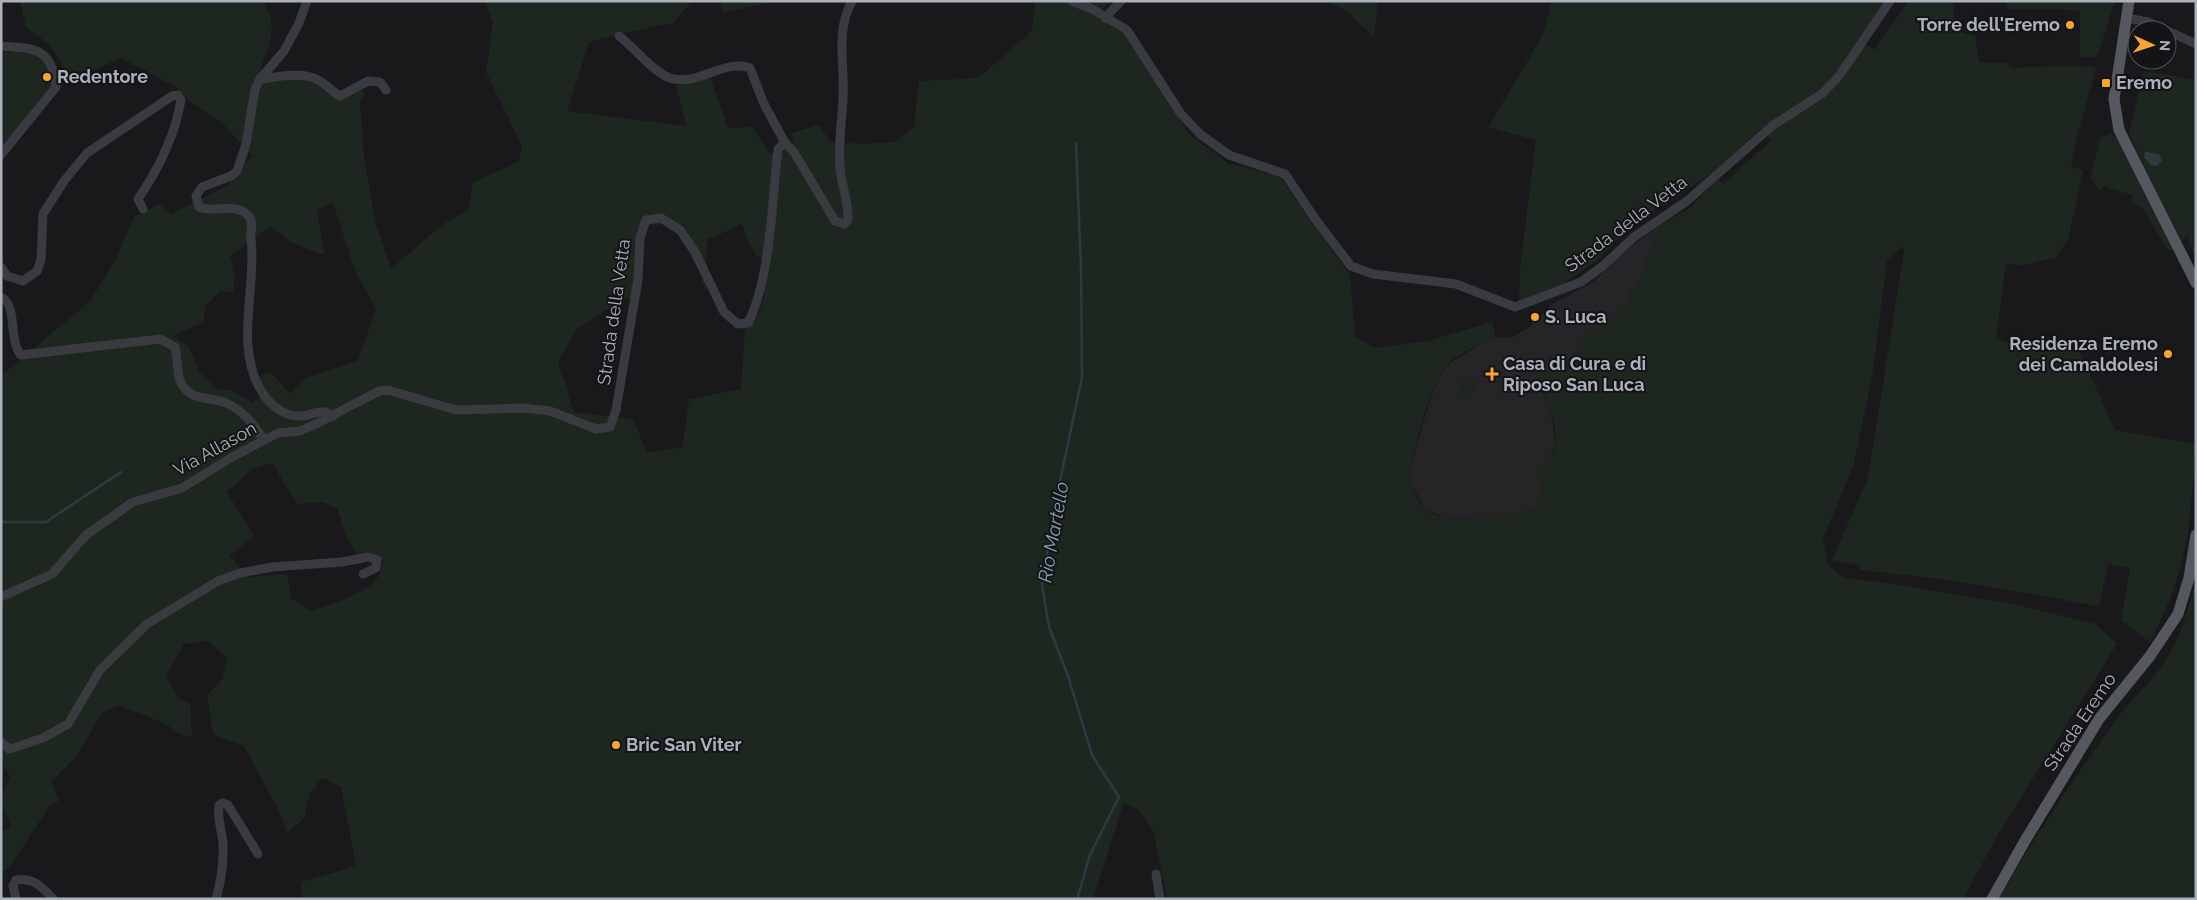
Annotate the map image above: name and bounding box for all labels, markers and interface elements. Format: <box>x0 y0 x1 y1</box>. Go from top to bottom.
place label: Torre dell'Eremo <box>1917 14 2060 35</box>
marker: Torre dell'Eremo <box>2064 19 2076 31</box>
north arrow <box>2127 20 2177 70</box>
text: N <box>2157 40 2173 51</box>
place label: Redentore <box>57 66 148 87</box>
marker: Redentore <box>41 71 53 83</box>
place label: Eremo <box>2116 72 2172 93</box>
marker: Eremo <box>2100 77 2112 89</box>
street label: Strada della Vetta <box>1561 171 1691 276</box>
street label: Strada della Vetta <box>593 238 634 386</box>
place label: S. Luca <box>1545 306 1607 327</box>
marker: S. Luca <box>1529 311 1541 323</box>
place label: Residenza Eremo dei Camaldolesi <box>2009 333 2158 375</box>
marker: Residenza Eremo dei Camaldolesi <box>2162 348 2174 360</box>
place label: Casa di Cura e di Riposo San Luca <box>1503 353 1646 395</box>
marker: Casa di Cura e di Riposo San Luca <box>1485 367 1499 381</box>
street label: Via Allason <box>170 417 260 480</box>
water label: Rio Martello <box>1033 480 1073 584</box>
street label: Strada Eremo <box>2039 669 2120 775</box>
place label: Bric San Viter <box>626 734 742 755</box>
marker: Bric San Viter <box>610 739 622 751</box>

